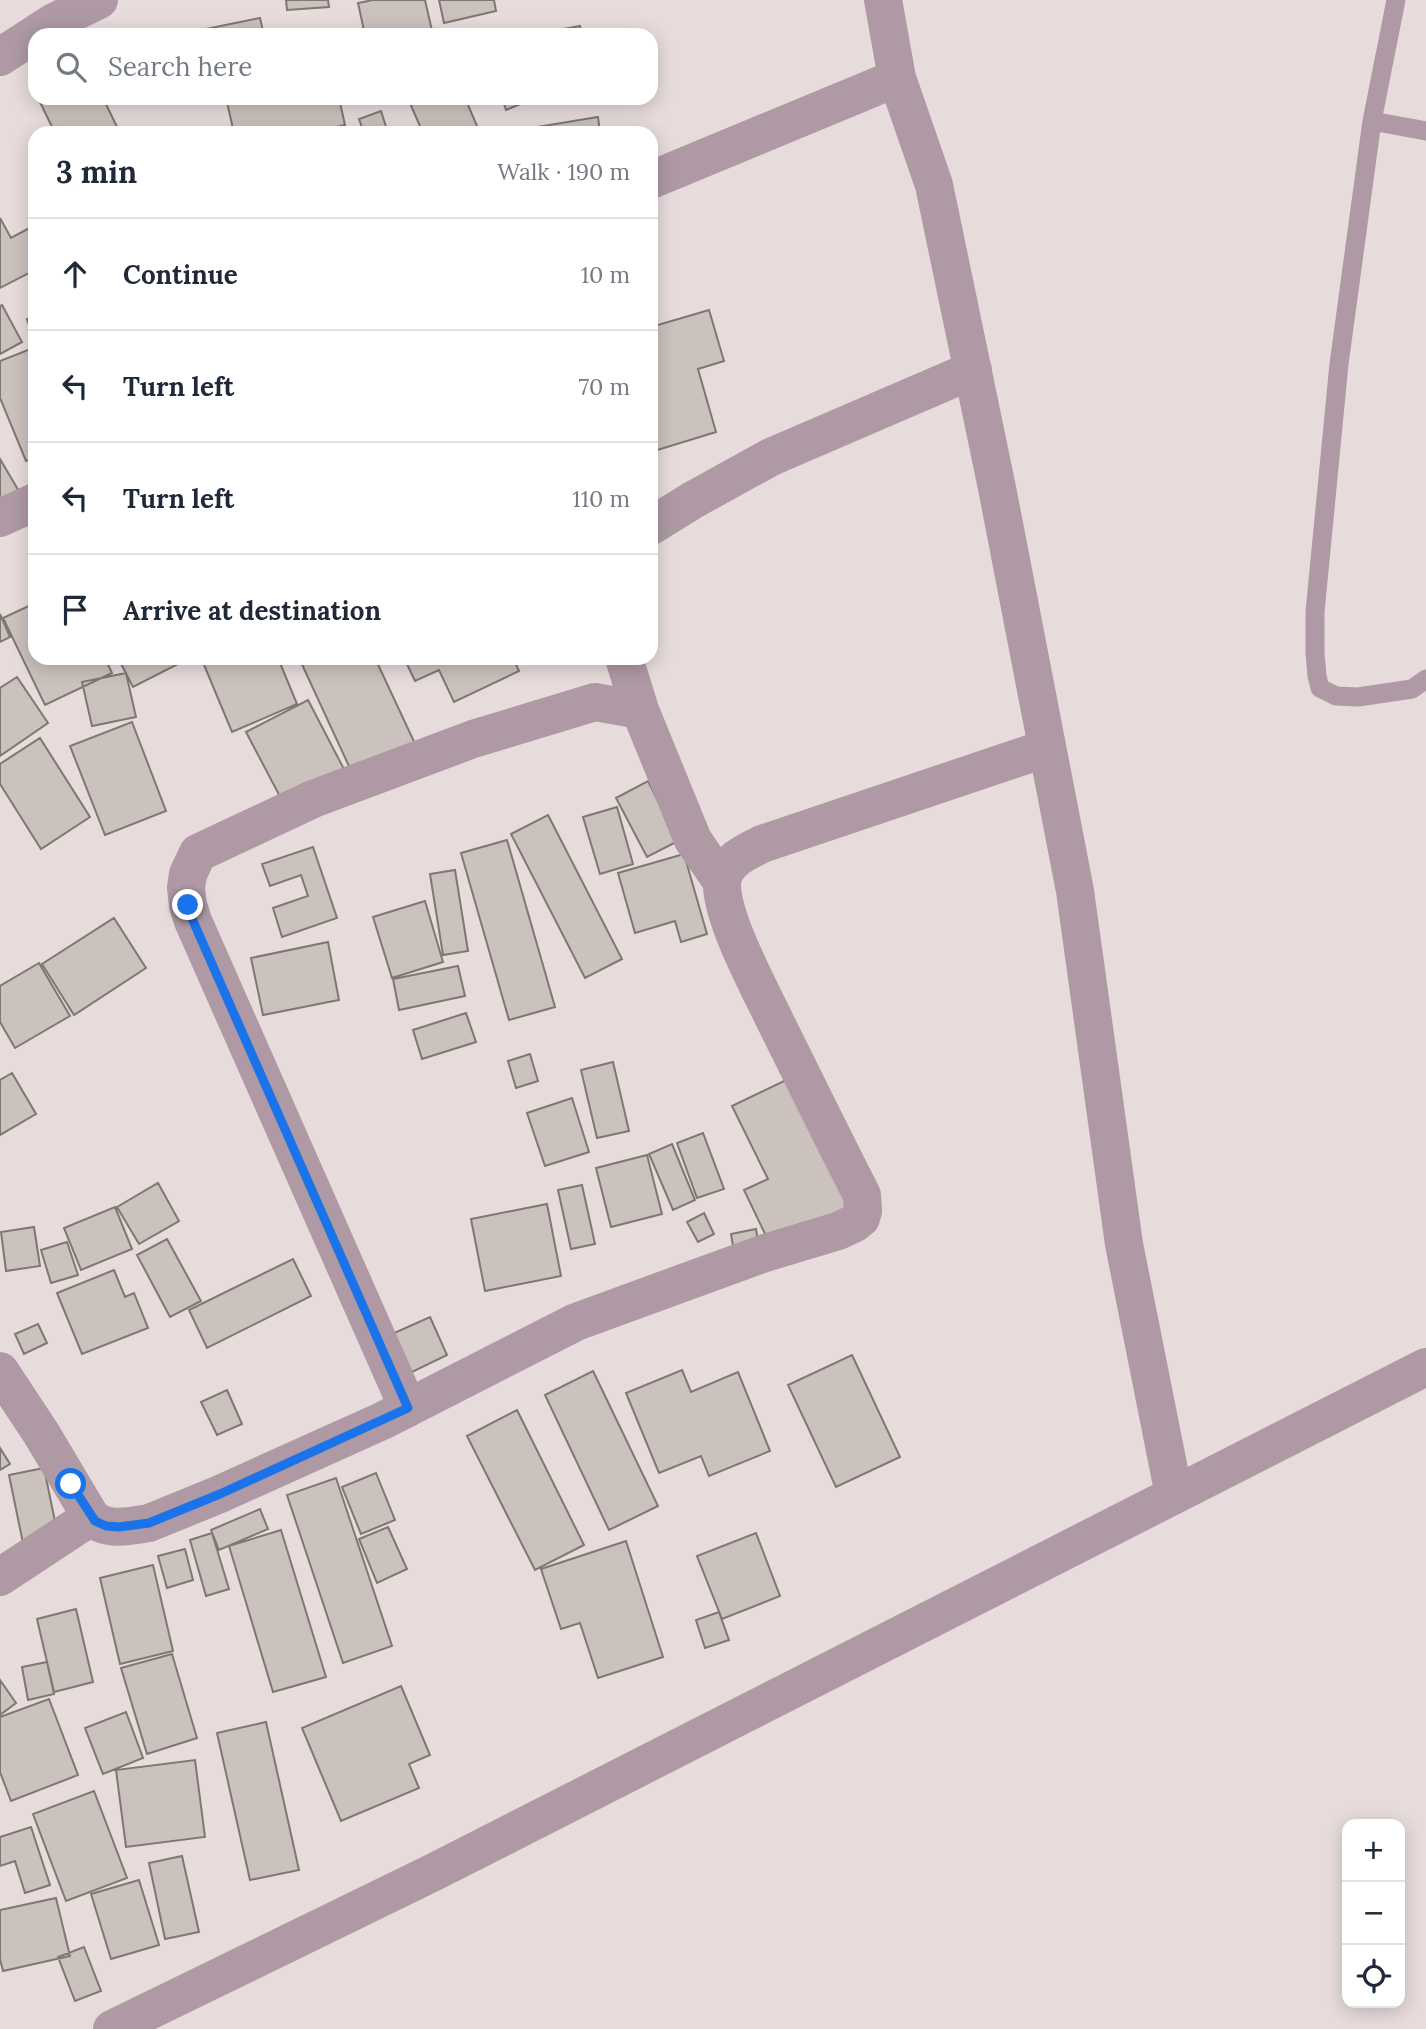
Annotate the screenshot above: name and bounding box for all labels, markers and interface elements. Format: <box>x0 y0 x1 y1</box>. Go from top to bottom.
search box <box>28 28 658 105</box>
icon: search <box>52 48 90 86</box>
text: Search here <box>108 50 252 83</box>
text: 3 min <box>56 153 137 191</box>
text: Walk · 190 m <box>497 157 630 186</box>
icon: ahead <box>56 255 94 293</box>
text: Continue <box>123 258 238 291</box>
text: 10 m <box>581 260 630 289</box>
icon: left <box>56 367 94 405</box>
text: Turn left <box>123 370 234 403</box>
text: 70 m <box>579 372 630 401</box>
icon: left <box>56 479 94 517</box>
text: Turn left <box>123 482 234 515</box>
text: 110 m <box>572 484 630 513</box>
icon: arrive <box>56 591 94 629</box>
text: Arrive at destination <box>123 594 381 627</box>
route end <box>172 889 203 920</box>
route start <box>55 1468 86 1499</box>
map controls <box>1342 1819 1405 2008</box>
button: + <box>1342 1819 1405 1882</box>
button: − <box>1342 1882 1405 1945</box>
button: locate <box>1342 1945 1405 2008</box>

